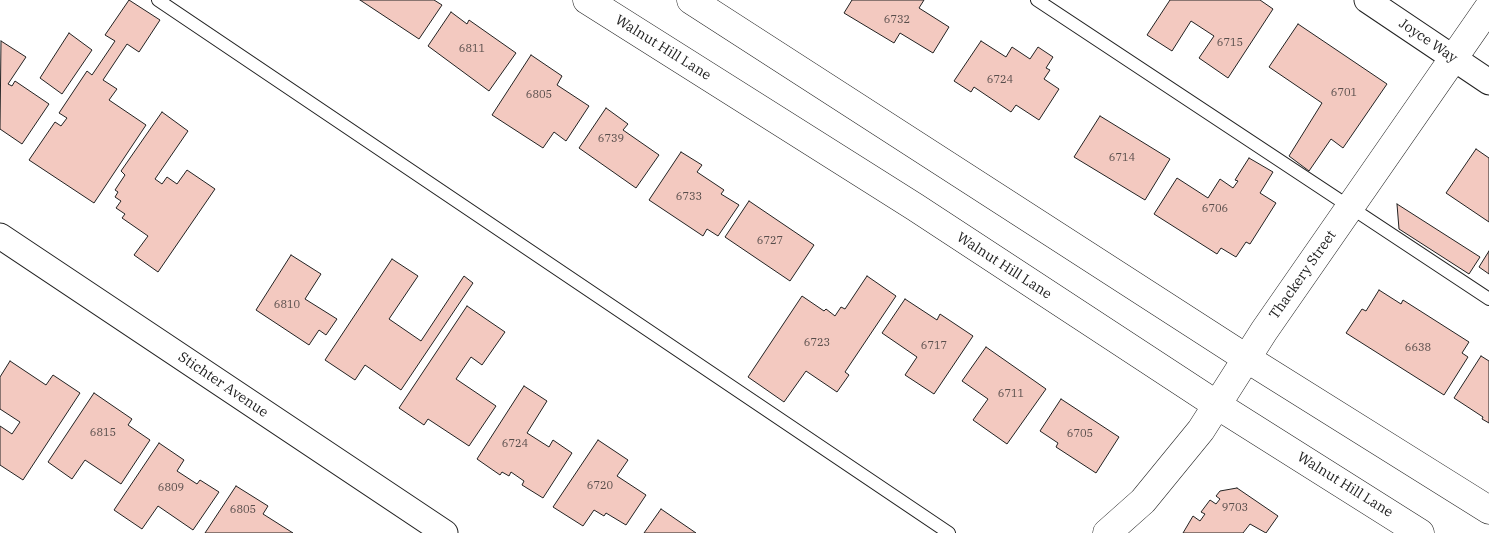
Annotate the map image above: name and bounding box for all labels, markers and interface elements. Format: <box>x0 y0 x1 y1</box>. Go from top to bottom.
street label: Walnut Hill Lane <box>612 12 714 84</box>
house number: 6732 <box>884 13 910 27</box>
street label: Joyce Way <box>1396 15 1460 67</box>
house number: 6715 <box>1217 36 1243 50</box>
house number: 6811 <box>459 42 485 56</box>
house number: 6724 <box>987 73 1013 87</box>
house number: 6701 <box>1331 86 1357 100</box>
house number: 6805 <box>526 88 552 102</box>
house number: 6739 <box>598 132 624 146</box>
house number: 6714 <box>1109 151 1135 165</box>
house number: 6733 <box>676 190 702 204</box>
house number: 6706 <box>1202 202 1228 216</box>
street label: Thackery Street <box>1266 227 1340 323</box>
street label: Walnut Hill Lane <box>953 229 1055 303</box>
house number: 6727 <box>757 234 783 248</box>
house number: 6810 <box>274 298 300 312</box>
house number: 6723 <box>804 336 830 350</box>
house number: 6717 <box>921 339 947 353</box>
house number: 6638 <box>1405 341 1431 355</box>
street label: Stichter Avenue <box>175 349 271 421</box>
house number: 6711 <box>998 387 1024 401</box>
house number: 6815 <box>90 426 116 440</box>
house number: 6705 <box>1067 427 1093 441</box>
house number: 6724 <box>502 437 528 451</box>
street label: Walnut Hill Lane <box>1294 449 1396 521</box>
house number: 6720 <box>587 479 613 493</box>
house number: 6809 <box>158 481 184 495</box>
house number: 9703 <box>1222 501 1248 515</box>
house number: 6805 <box>230 503 256 517</box>

